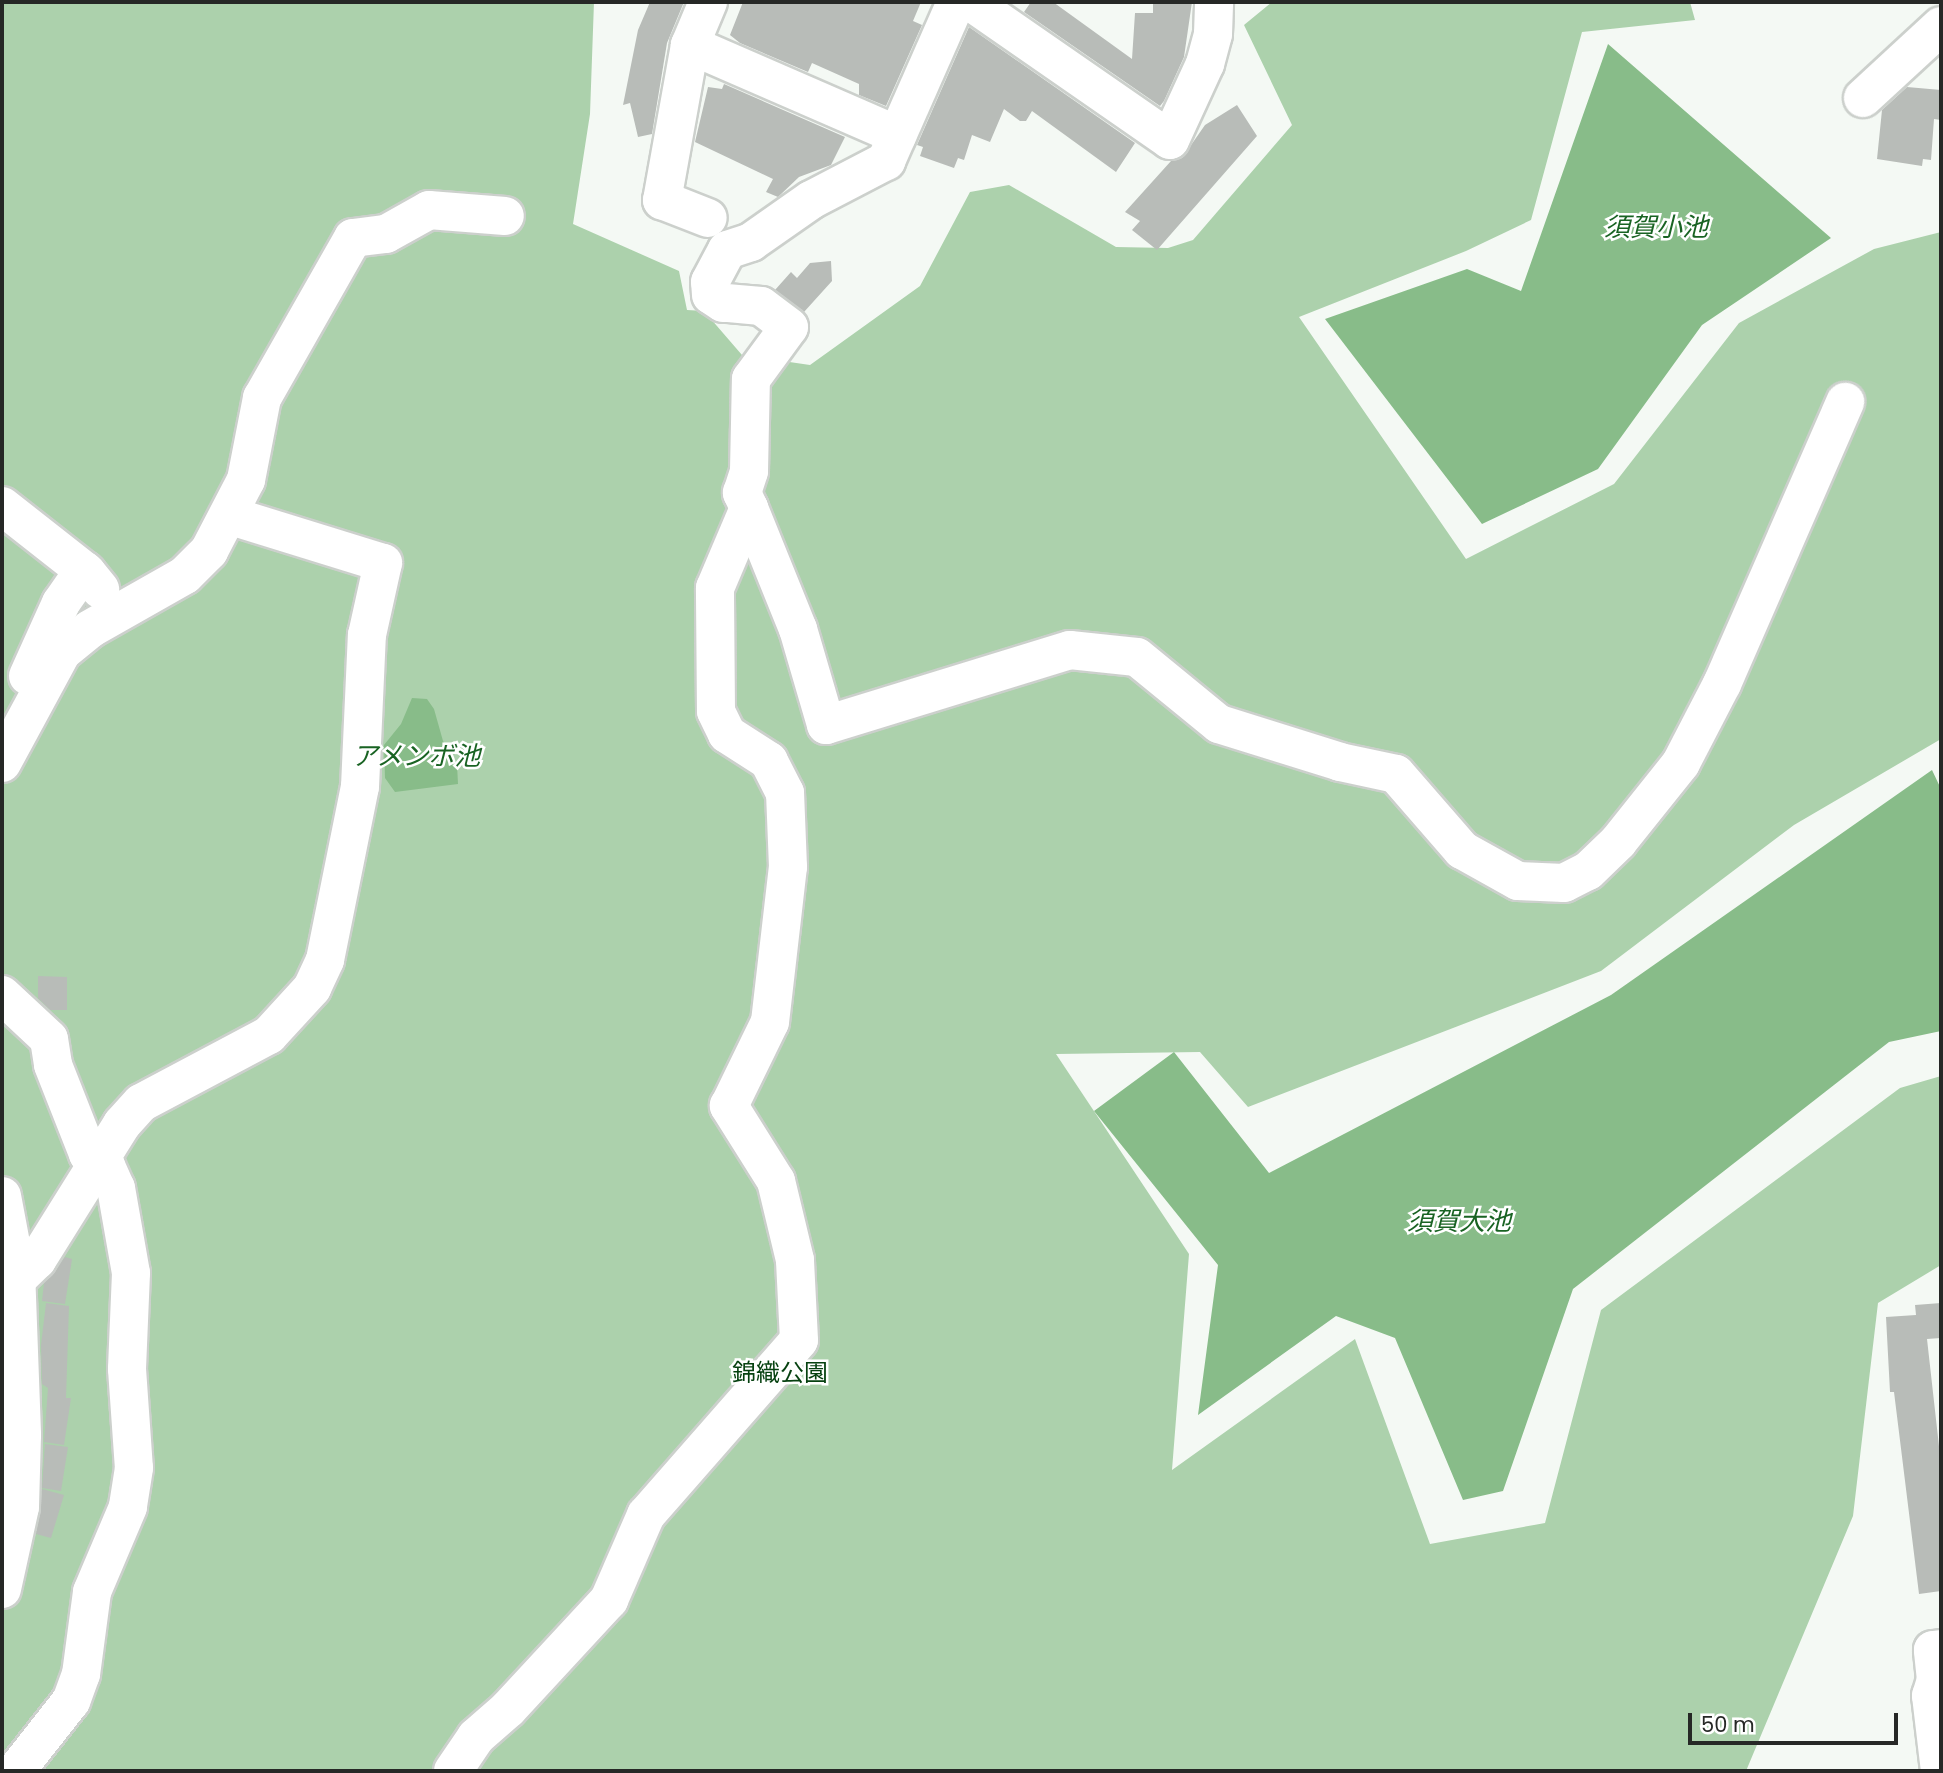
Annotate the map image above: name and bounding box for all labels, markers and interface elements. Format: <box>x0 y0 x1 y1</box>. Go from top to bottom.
water label: 須賀小池 <box>1604 212 1708 244</box>
water label: アメンボ池 <box>351 741 481 773</box>
water label: 須賀大池 <box>1407 1206 1511 1238</box>
park label: 錦織公園 <box>732 1359 828 1387</box>
scale bar <box>1691 1700 1901 1744</box>
text: 50 m <box>1701 1710 1755 1739</box>

